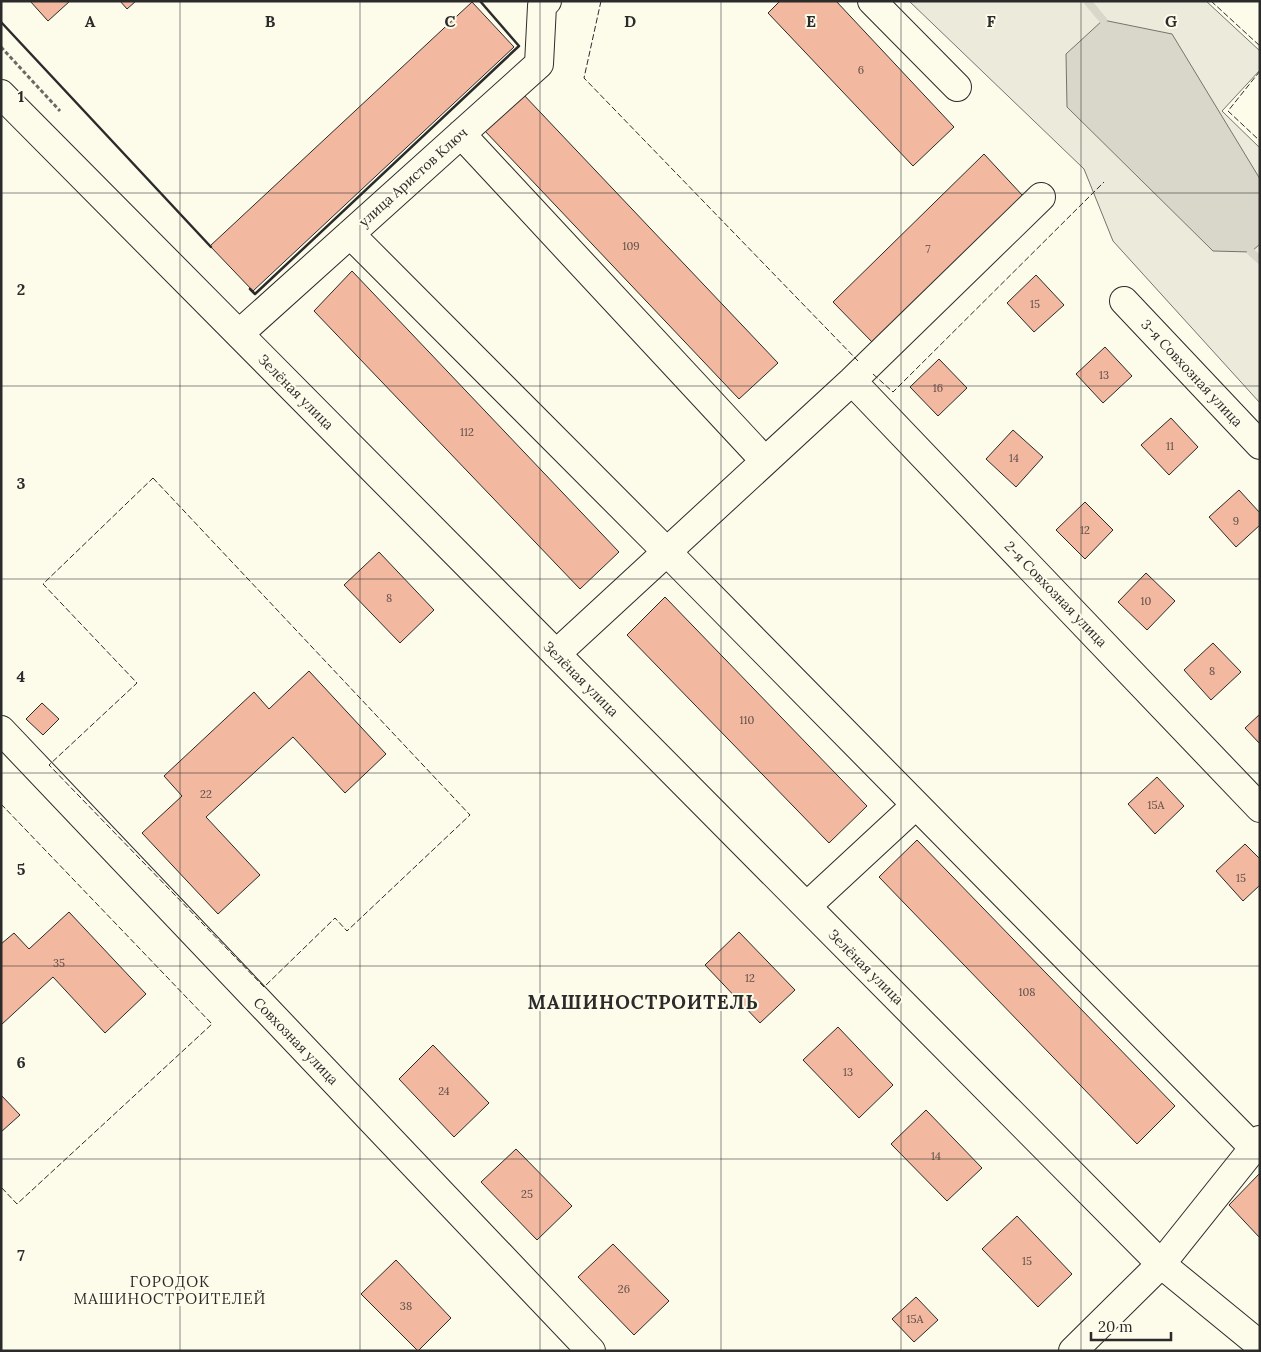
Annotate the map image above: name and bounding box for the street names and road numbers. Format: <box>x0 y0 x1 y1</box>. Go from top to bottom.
street label: улица Аристов Ключ <box>355 123 471 231</box>
street label: 3-я Совхозная улица <box>1137 315 1247 431</box>
street label: Зелёная улица <box>254 350 338 434</box>
street label: 2-я Совхозная улица <box>1001 537 1111 651</box>
street label: Зелёная улица <box>539 637 623 721</box>
street label: Зелёная улица <box>824 925 908 1009</box>
street label: Совхозная улица <box>250 993 342 1089</box>

